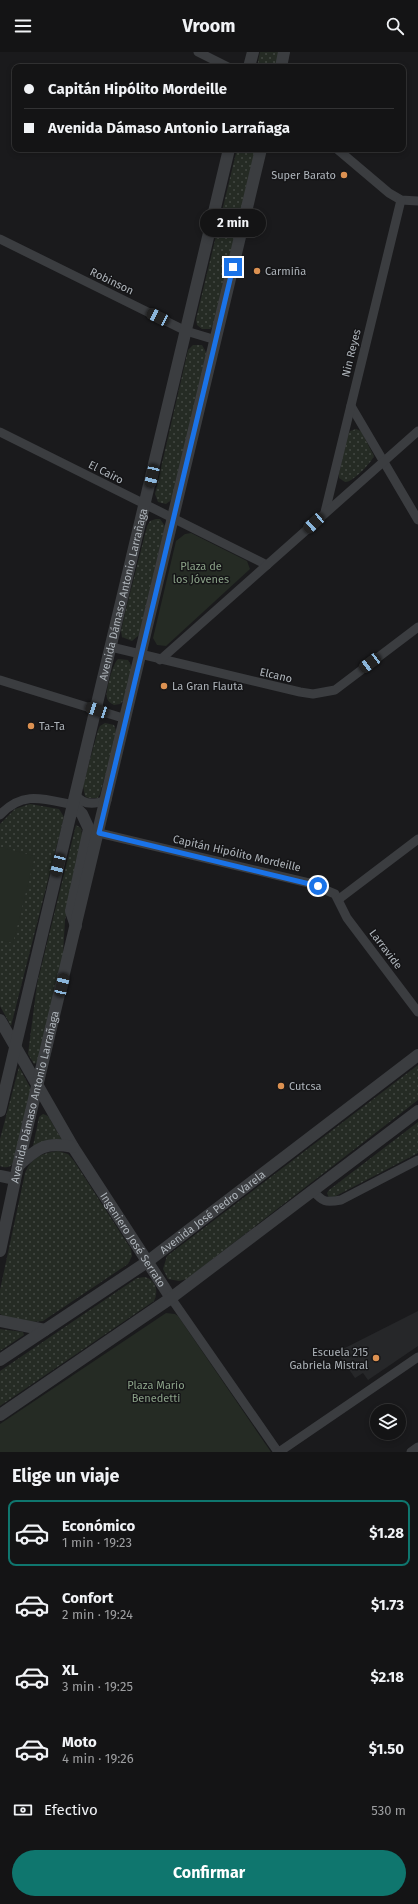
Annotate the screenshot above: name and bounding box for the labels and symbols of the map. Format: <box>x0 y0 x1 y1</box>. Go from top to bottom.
place label: Super Barato <box>271 169 336 182</box>
marker: Super Barato <box>339 170 349 180</box>
callout: 2 min <box>200 209 266 237</box>
route end <box>224 258 242 276</box>
street label: Robinson <box>88 265 136 298</box>
place label: Carmiña <box>265 265 306 278</box>
marker: Carmiña <box>252 266 262 276</box>
car <box>145 306 171 328</box>
street label: Nin Reyes <box>339 328 364 378</box>
street label: El Cairo <box>86 458 125 487</box>
car <box>143 463 161 489</box>
street label: Avenida Dámaso Antonio Larrañaga <box>97 507 150 682</box>
car <box>301 511 327 535</box>
park label: Plaza de los Jóvenes <box>173 560 229 586</box>
car <box>357 651 383 675</box>
street label: Elcano <box>258 665 293 686</box>
place label: La Gran Flauta <box>172 680 243 693</box>
marker: La Gran Flauta <box>159 681 169 691</box>
car <box>84 700 110 720</box>
place label: Ta-Ta <box>39 720 65 733</box>
marker: Ta-Ta <box>26 721 36 731</box>
street label: Capitán Hipólito Mordeille <box>172 832 302 875</box>
car <box>49 852 67 878</box>
route start <box>309 877 327 895</box>
street label: Larravide <box>366 927 405 972</box>
car <box>53 972 71 998</box>
street label: Avenida Dámaso Antonio Larrañaga <box>9 1009 62 1184</box>
place label: Cutcsa <box>289 1080 321 1093</box>
marker: Cutcsa <box>276 1081 286 1091</box>
street label: Avenida José Pedro Varela <box>157 1168 268 1257</box>
street label: Ingeniero José Serrato <box>97 1190 168 1290</box>
place label: Escuela 215 Gabriela Mistral <box>289 1346 368 1372</box>
marker: Escuela 215 Gabriela Mistral <box>371 1353 381 1363</box>
park label: Plaza Mario Benedetti <box>127 1379 185 1405</box>

